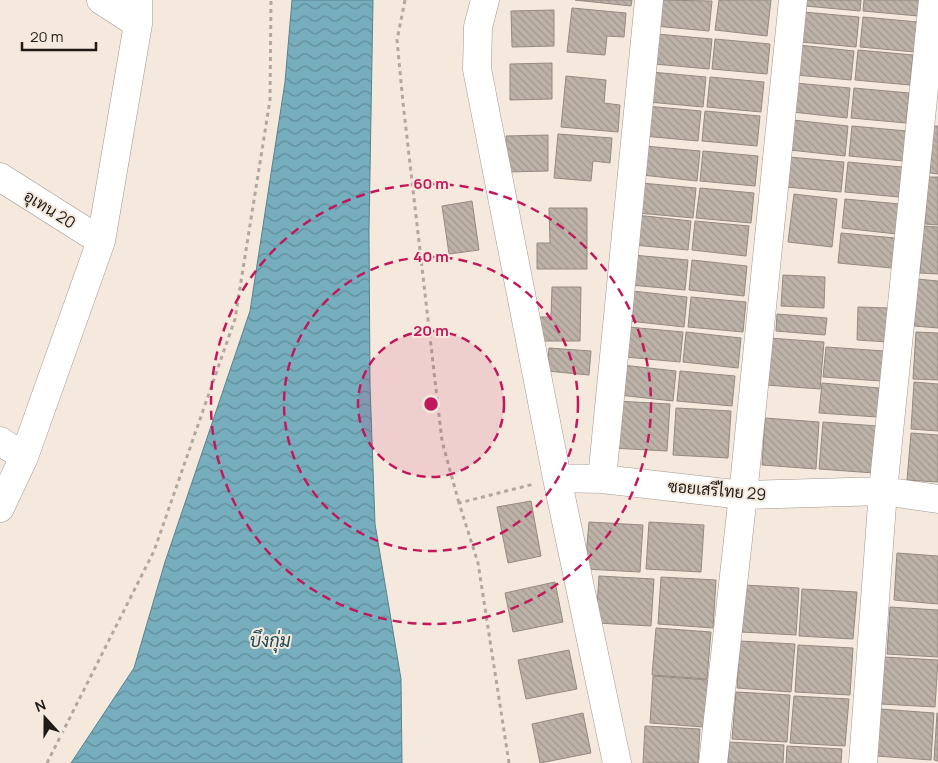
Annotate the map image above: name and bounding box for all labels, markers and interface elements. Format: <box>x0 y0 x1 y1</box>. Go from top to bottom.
scale bar <box>22 20 96 52</box>
text: 20 m <box>30 26 63 47</box>
text: 60 m <box>413 173 449 194</box>
street label: อุเทน 20 <box>19 185 80 234</box>
text: 40 m <box>413 246 449 267</box>
text: 20 m <box>413 320 449 341</box>
centre of rings <box>422 395 440 413</box>
street label: ซอยเสรีไทย 29 <box>667 475 767 505</box>
water label: บึงกุ่ม <box>249 628 291 653</box>
north arrow <box>20 693 70 743</box>
text: N <box>32 695 48 716</box>

